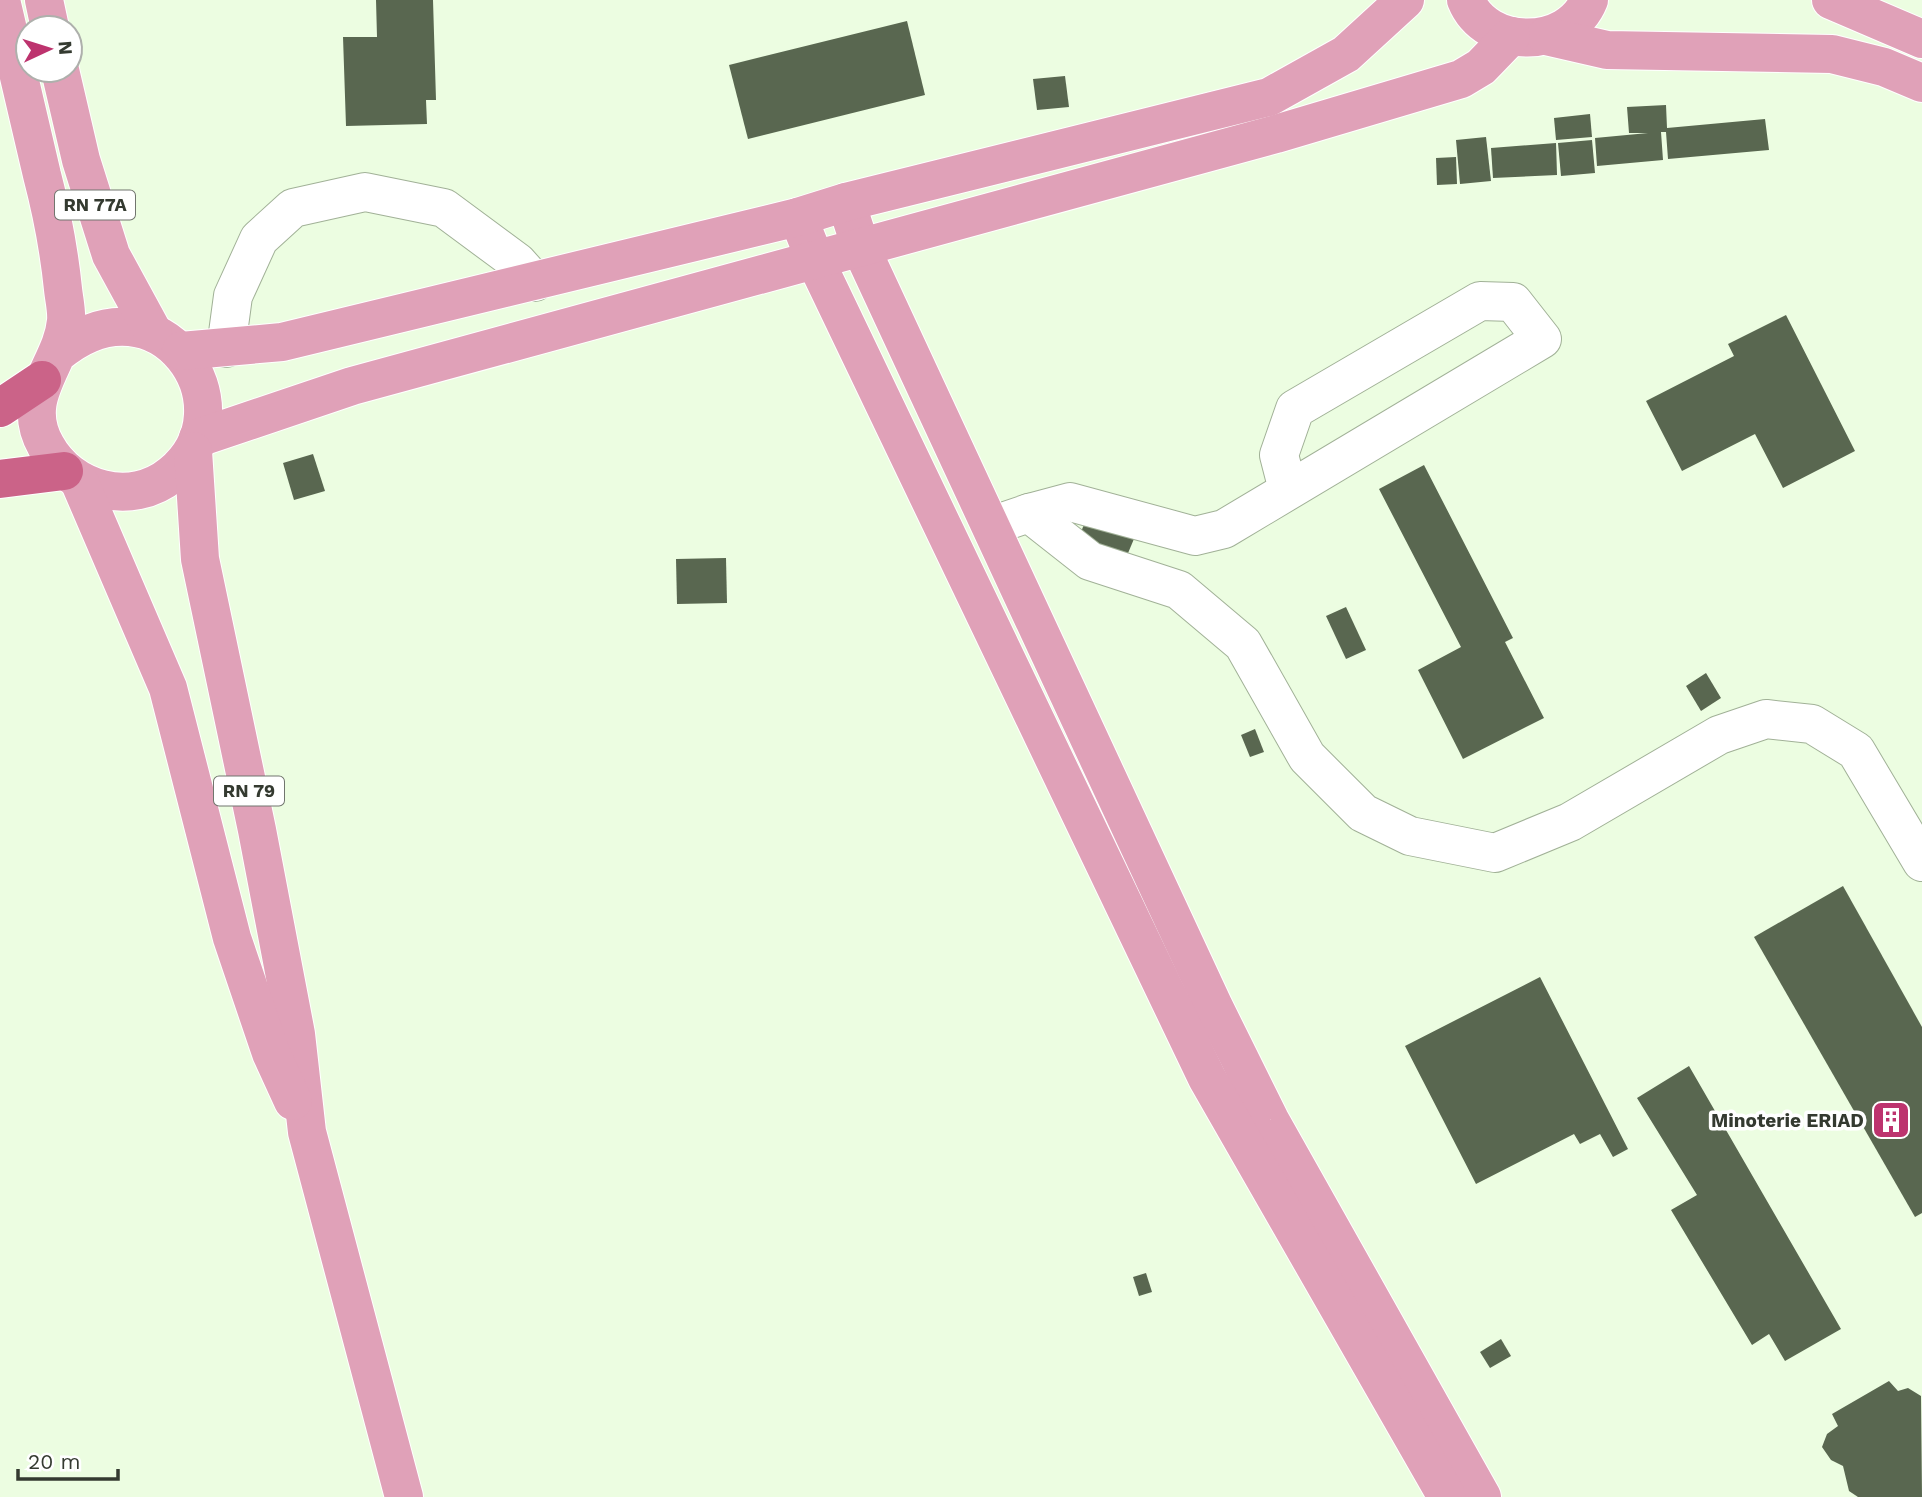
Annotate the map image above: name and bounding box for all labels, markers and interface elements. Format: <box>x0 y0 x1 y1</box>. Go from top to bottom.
north arrow <box>14 14 84 84</box>
text: N <box>53 40 77 56</box>
road number: RN 77A <box>55 190 135 220</box>
road number: RN 79 <box>214 776 284 806</box>
building icon: Minoterie ERIAD <box>1870 1099 1912 1141</box>
place label: Minoterie ERIAD <box>1711 1109 1864 1132</box>
scale bar <box>18 1438 117 1482</box>
text: 20 m <box>28 1449 80 1474</box>

